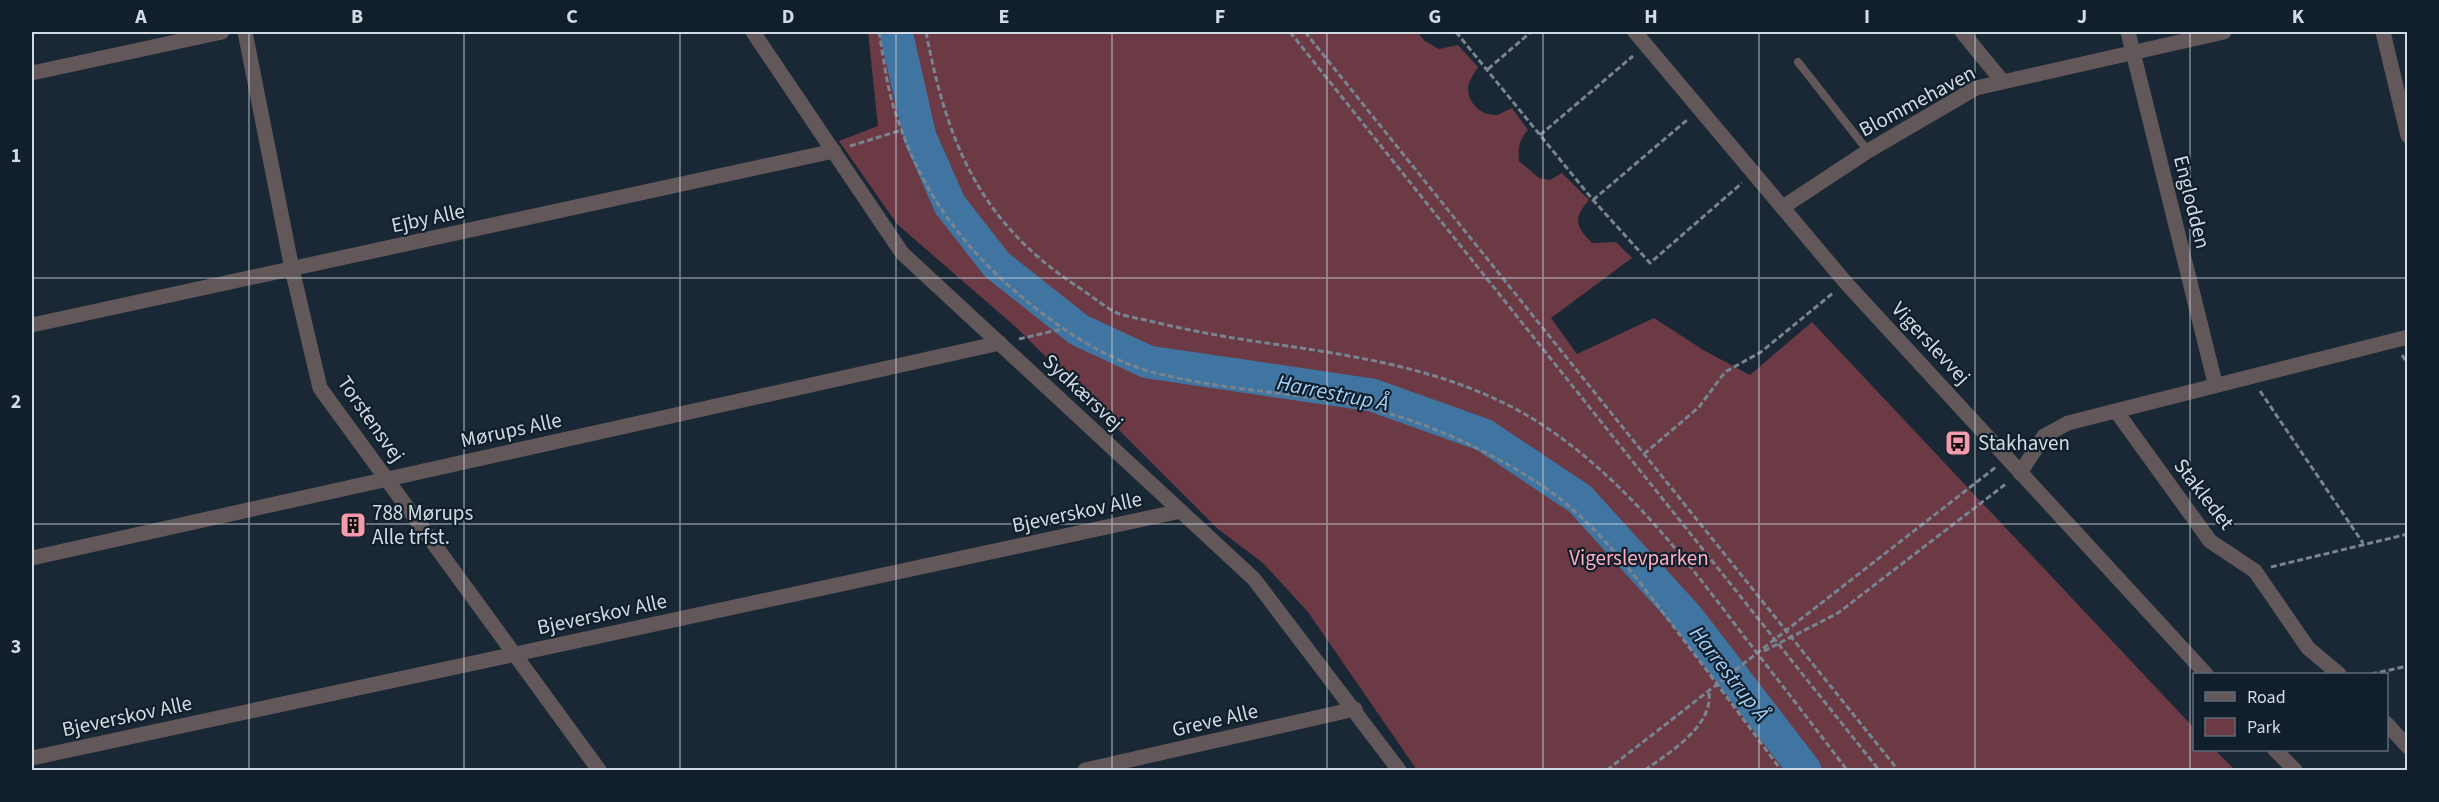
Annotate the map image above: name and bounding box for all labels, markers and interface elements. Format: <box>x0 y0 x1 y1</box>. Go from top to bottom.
text: A <box>134 3 147 31</box>
text: B <box>351 3 363 31</box>
text: C <box>566 3 578 31</box>
text: D <box>782 3 794 31</box>
text: E <box>999 3 1009 31</box>
text: F <box>1215 3 1225 31</box>
text: G <box>1429 3 1441 31</box>
text: H <box>1644 3 1658 31</box>
text: I <box>1864 3 1870 31</box>
text: J <box>2077 3 2087 31</box>
text: K <box>2292 3 2305 31</box>
street label: Blommehaven <box>1853 58 1981 144</box>
text: 1 <box>11 142 21 170</box>
street label: Englodden <box>2166 152 2218 252</box>
street label: Ejby Alle <box>389 196 467 240</box>
street label: Vigerslevvej <box>1885 295 1977 391</box>
street label: Sydkærsvej <box>1036 347 1130 437</box>
water label: Harrestrup Å <box>1274 366 1391 419</box>
street label: Torstensvej <box>330 370 412 468</box>
text: 2 <box>11 388 21 416</box>
street label: Mørups Alle <box>458 405 564 455</box>
bus stop icon: Stakhaven <box>1943 428 1973 458</box>
place label: Stakhaven <box>1978 428 2070 458</box>
street label: Stakledet <box>2167 452 2241 536</box>
street label: Bjeverskov Alle <box>1009 484 1145 540</box>
place label: 788 Mørups Alle trfst. <box>372 498 473 552</box>
building icon: 788 Mørups Alle trfst. <box>338 510 368 540</box>
park label: Vigerslevparken <box>1569 543 1709 573</box>
street label: Bjeverskov Alle <box>534 586 670 642</box>
water label: Harrestrup Å <box>1682 619 1777 728</box>
text: 3 <box>11 633 21 661</box>
legend <box>2193 673 2388 751</box>
text: Road <box>2247 685 2286 710</box>
street label: Bjeverskov Alle <box>59 688 195 744</box>
street label: Greve Alle <box>1169 696 1261 744</box>
text: Park <box>2247 715 2281 740</box>

